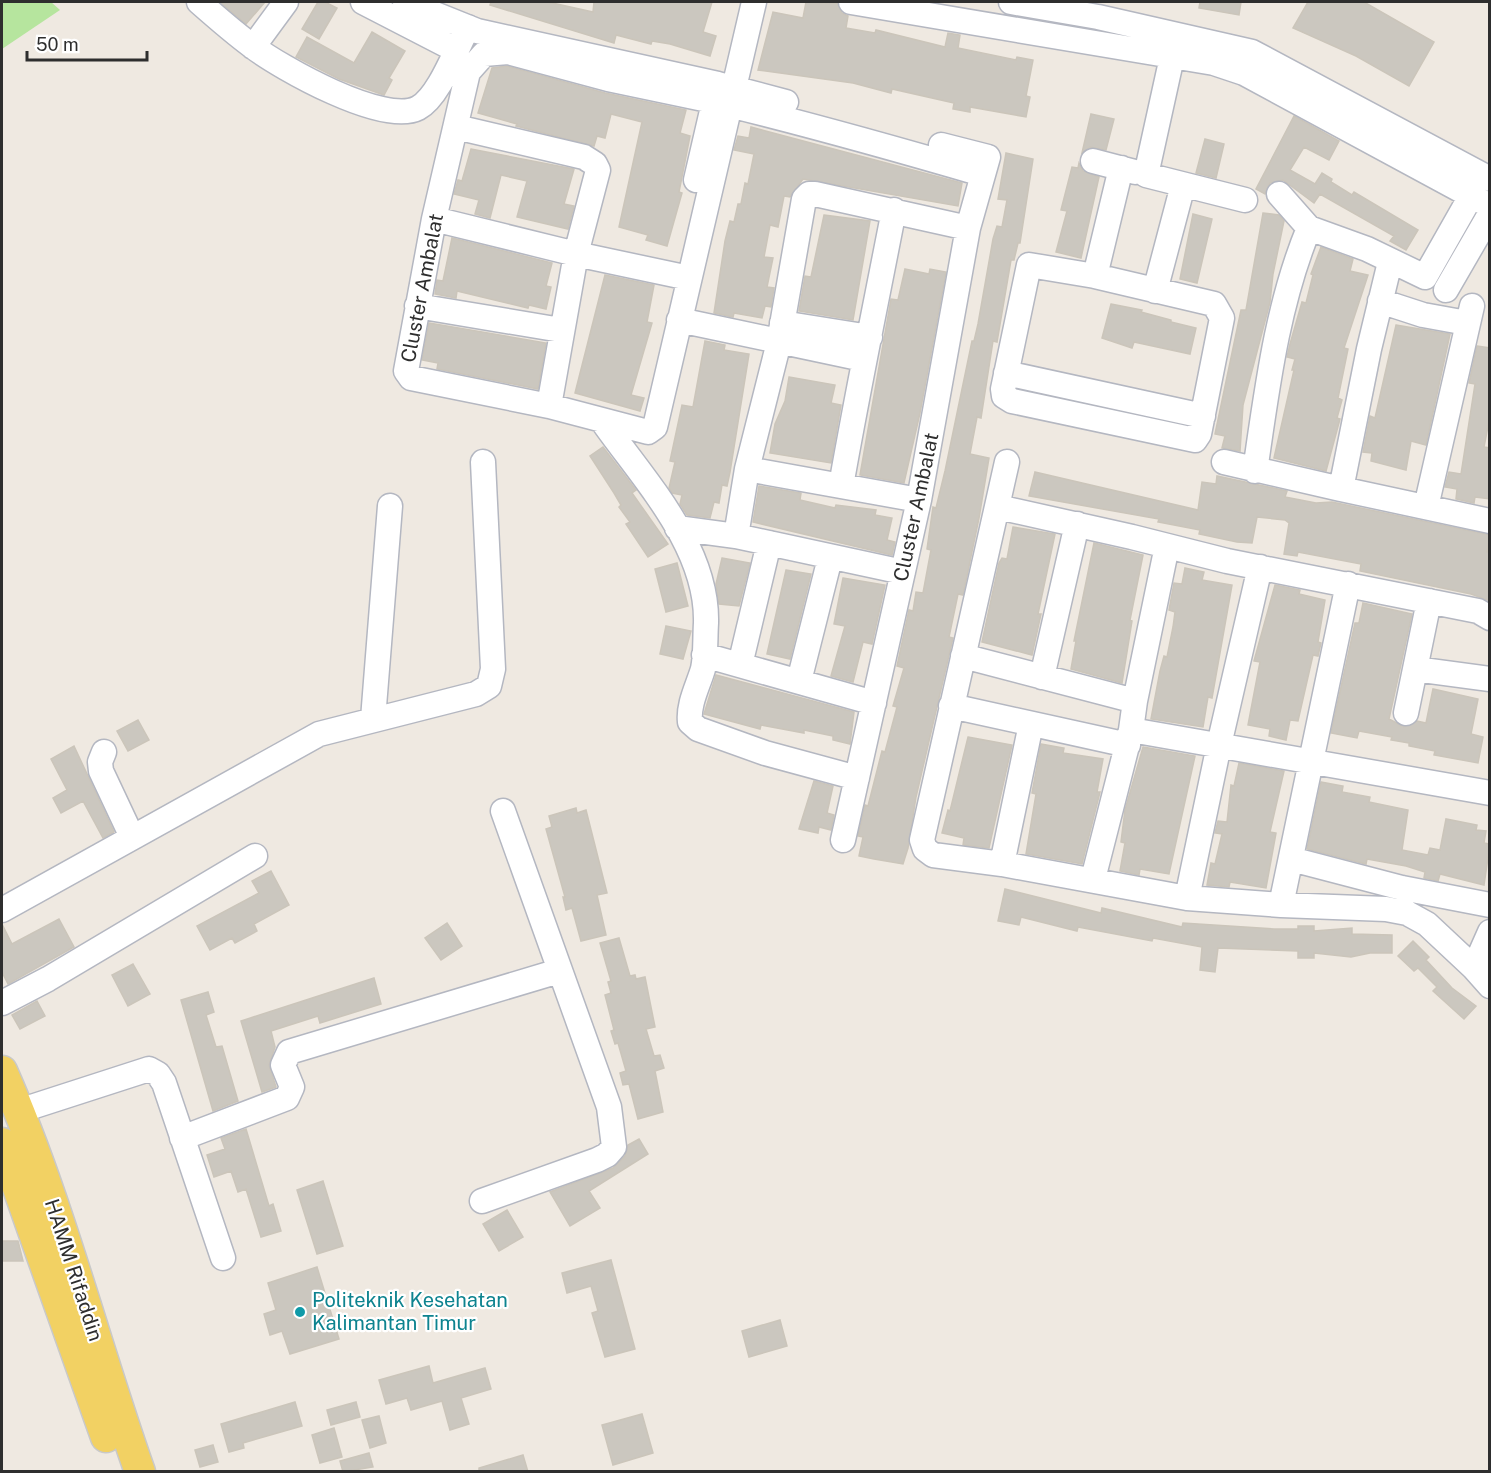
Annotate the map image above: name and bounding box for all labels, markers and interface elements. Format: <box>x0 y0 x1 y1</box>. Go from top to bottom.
scale bar <box>27 24 147 62</box>
text: 50 m <box>36 34 79 55</box>
street label: Cluster Ambalat <box>396 211 448 365</box>
street label: Cluster Ambalat <box>889 431 943 583</box>
street label: HAMM Rifaddin <box>40 1196 108 1344</box>
place label: Politeknik Kesehatan Kalimantan Timur <box>312 1288 508 1335</box>
marker: Politeknik Kesehatan Kalimantan Timur <box>293 1305 307 1319</box>

